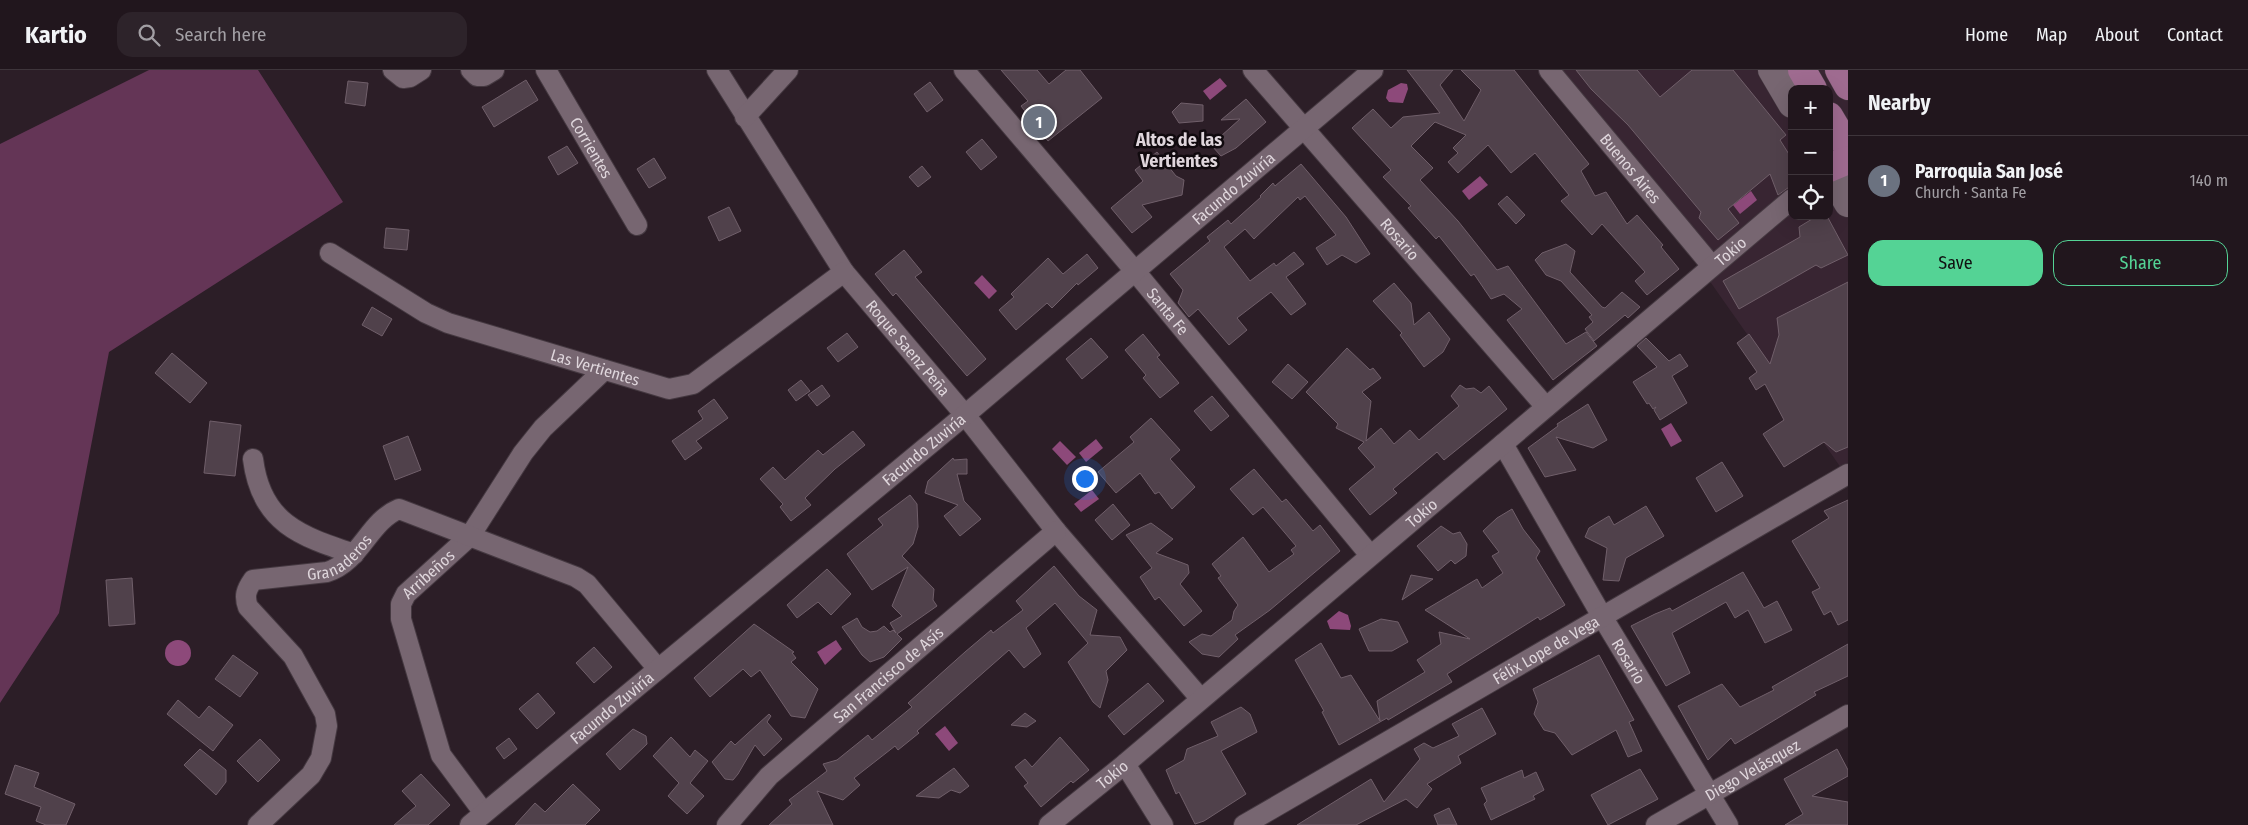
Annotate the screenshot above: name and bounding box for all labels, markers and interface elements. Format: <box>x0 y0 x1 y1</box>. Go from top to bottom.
search box <box>117 12 467 57</box>
text: Kartio <box>25 21 87 49</box>
icon: search <box>135 21 163 49</box>
text: Search here <box>175 23 266 46</box>
text: Home <box>1965 24 2008 46</box>
text: Map <box>2036 24 2067 46</box>
text: About <box>2095 24 2139 46</box>
text: Contact <box>2167 24 2223 46</box>
map controls <box>1788 85 1833 220</box>
button: + <box>1788 85 1833 130</box>
text: Nearby <box>1868 90 1930 116</box>
pin: 1 <box>1023 103 1055 141</box>
street label: Corrientes <box>566 114 617 182</box>
district label: Altos de las Vertientes <box>1135 129 1222 172</box>
street label: Buenos Aires <box>1596 130 1665 208</box>
button: − <box>1788 130 1833 175</box>
street label: Facundo Zuviría <box>1188 148 1279 229</box>
text: Parroquia San José <box>1915 160 2063 183</box>
text: 1 <box>1881 171 1887 190</box>
text: 140 m <box>2190 171 2228 190</box>
button: locate <box>1788 175 1833 220</box>
text: Church · Santa Fe <box>1915 183 2026 202</box>
street label: Rosario <box>1376 214 1423 264</box>
street label: Tokio <box>1711 233 1750 270</box>
button: Save <box>1868 240 2043 286</box>
button: Share <box>2053 240 2228 286</box>
street label: Santa Fe <box>1143 284 1193 339</box>
street label: Roque Saenz Peña <box>862 296 954 400</box>
street label: Las Vertientes <box>548 345 642 390</box>
street label: Facundo Zuviría <box>878 410 970 490</box>
your location <box>1072 466 1098 492</box>
street label: Tokio <box>1402 495 1441 532</box>
street label: Granaderos <box>306 531 376 584</box>
street label: Arribeños <box>398 546 459 603</box>
street label: Félix Lope de Vega <box>1489 612 1603 688</box>
street label: San Francisco de Asís <box>829 622 947 727</box>
street label: Rosario <box>1608 635 1650 687</box>
street label: Facundo Zuviría <box>566 668 658 748</box>
street label: Diego Velásquez <box>1702 736 1803 805</box>
street label: Tokio <box>1093 756 1132 793</box>

